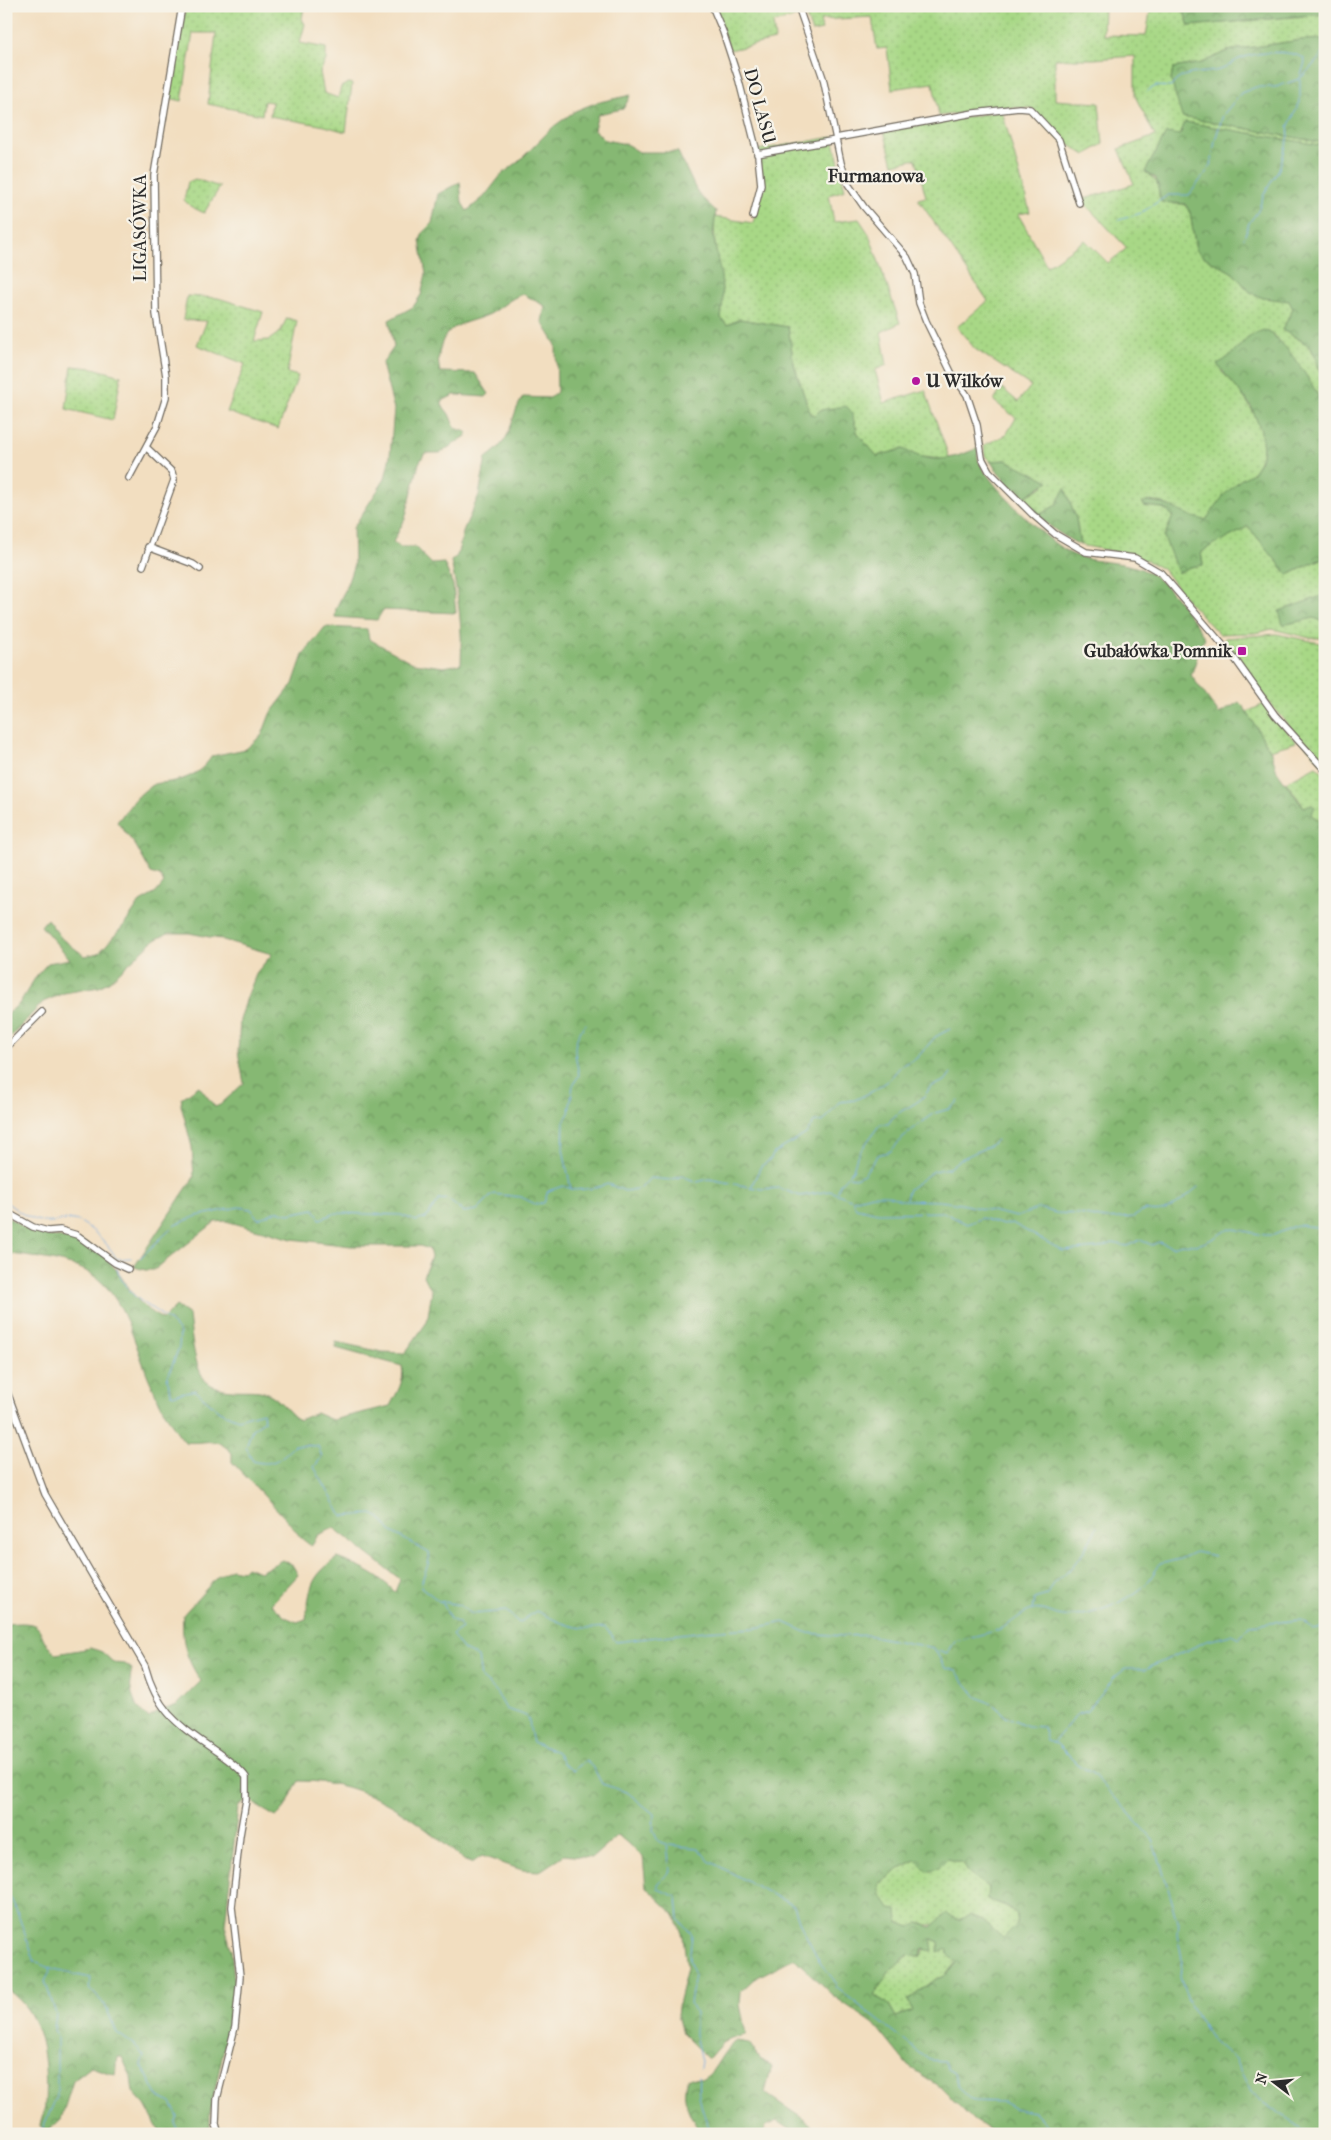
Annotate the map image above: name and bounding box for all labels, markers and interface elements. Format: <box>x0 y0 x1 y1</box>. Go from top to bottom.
street label: DO LASU <box>739 66 780 147</box>
district label: Furmanowa <box>827 165 925 187</box>
street label: LIGASÓWKA <box>128 174 151 282</box>
place label: U Wilków <box>925 371 1004 392</box>
marker: U Wilków <box>910 375 922 387</box>
place label: Gubałówka Pomnik <box>1084 641 1233 662</box>
marker: Gubałówka Pomnik <box>1236 645 1248 657</box>
north arrow <box>1248 2058 1298 2108</box>
text: N <box>1252 2071 1272 2086</box>

